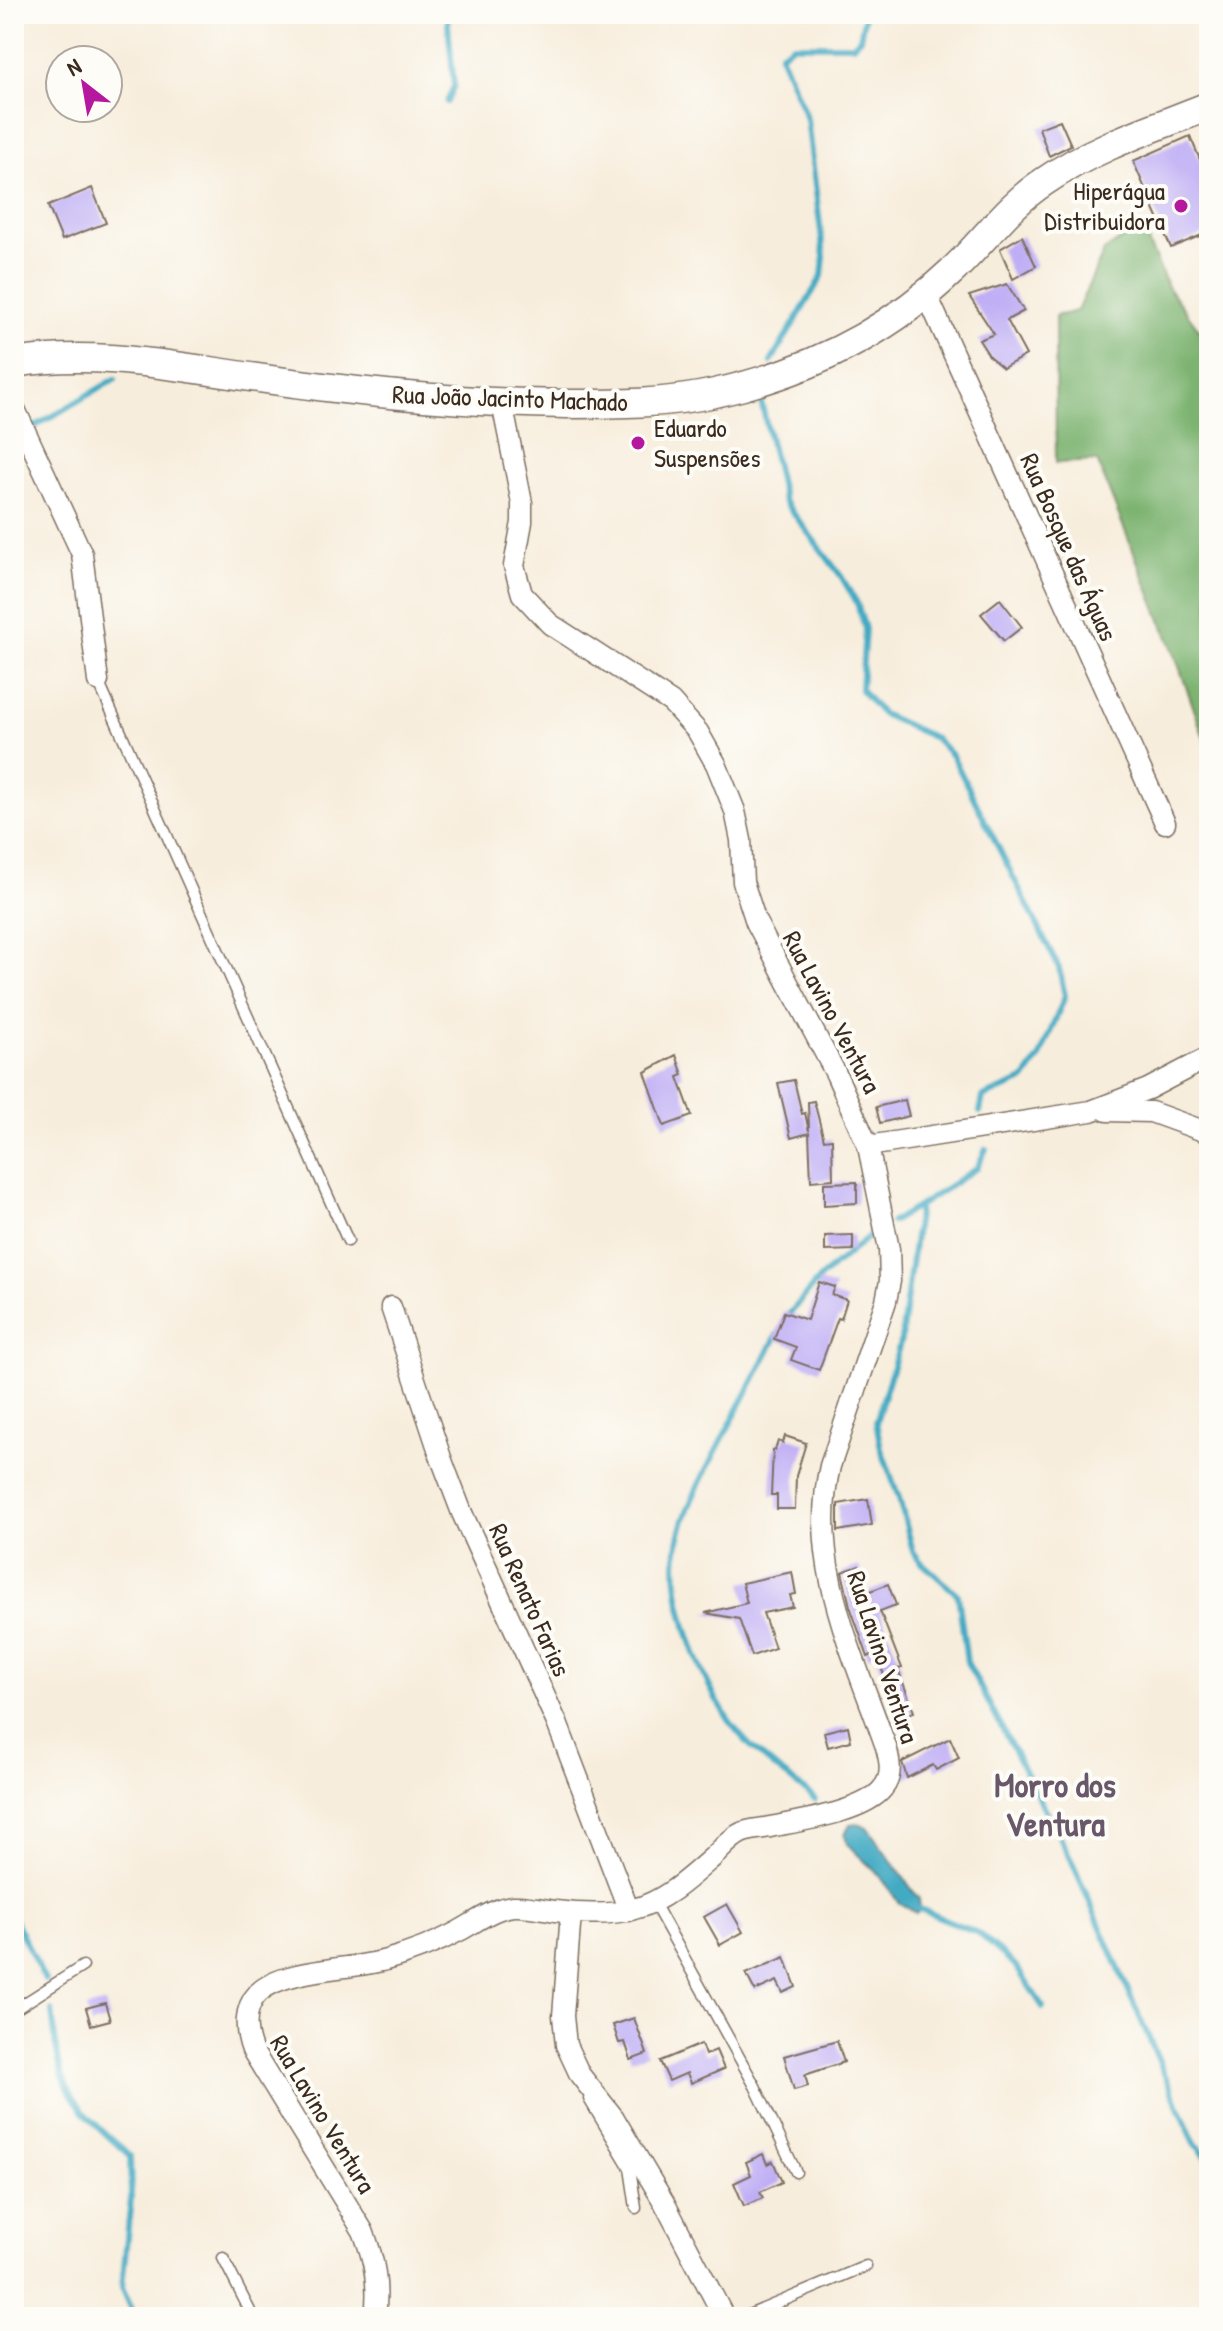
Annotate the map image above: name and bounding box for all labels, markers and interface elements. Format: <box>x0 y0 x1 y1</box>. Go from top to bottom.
north arrow <box>44 44 124 124</box>
text: N <box>61 51 87 83</box>
place label: Hiperágua Distribuidora <box>1044 173 1165 238</box>
marker: Hiperágua Distribuidora <box>1172 197 1190 215</box>
street label: Rua João Jacinto Machado <box>392 376 628 419</box>
place label: Eduardo Suspensões <box>654 410 760 475</box>
marker: Eduardo Suspensões <box>629 434 647 452</box>
street label: Rua Bosque das Águas <box>1012 447 1127 646</box>
street label: Rua Lavino Ventura <box>775 925 890 1099</box>
street label: Rua Renato Farias <box>481 1518 580 1682</box>
street label: Rua Lavino Ventura <box>839 1566 928 1747</box>
district label: Morro dos Ventura <box>994 1762 1116 1847</box>
street label: Rua Lavino Ventura <box>262 2028 385 2199</box>

